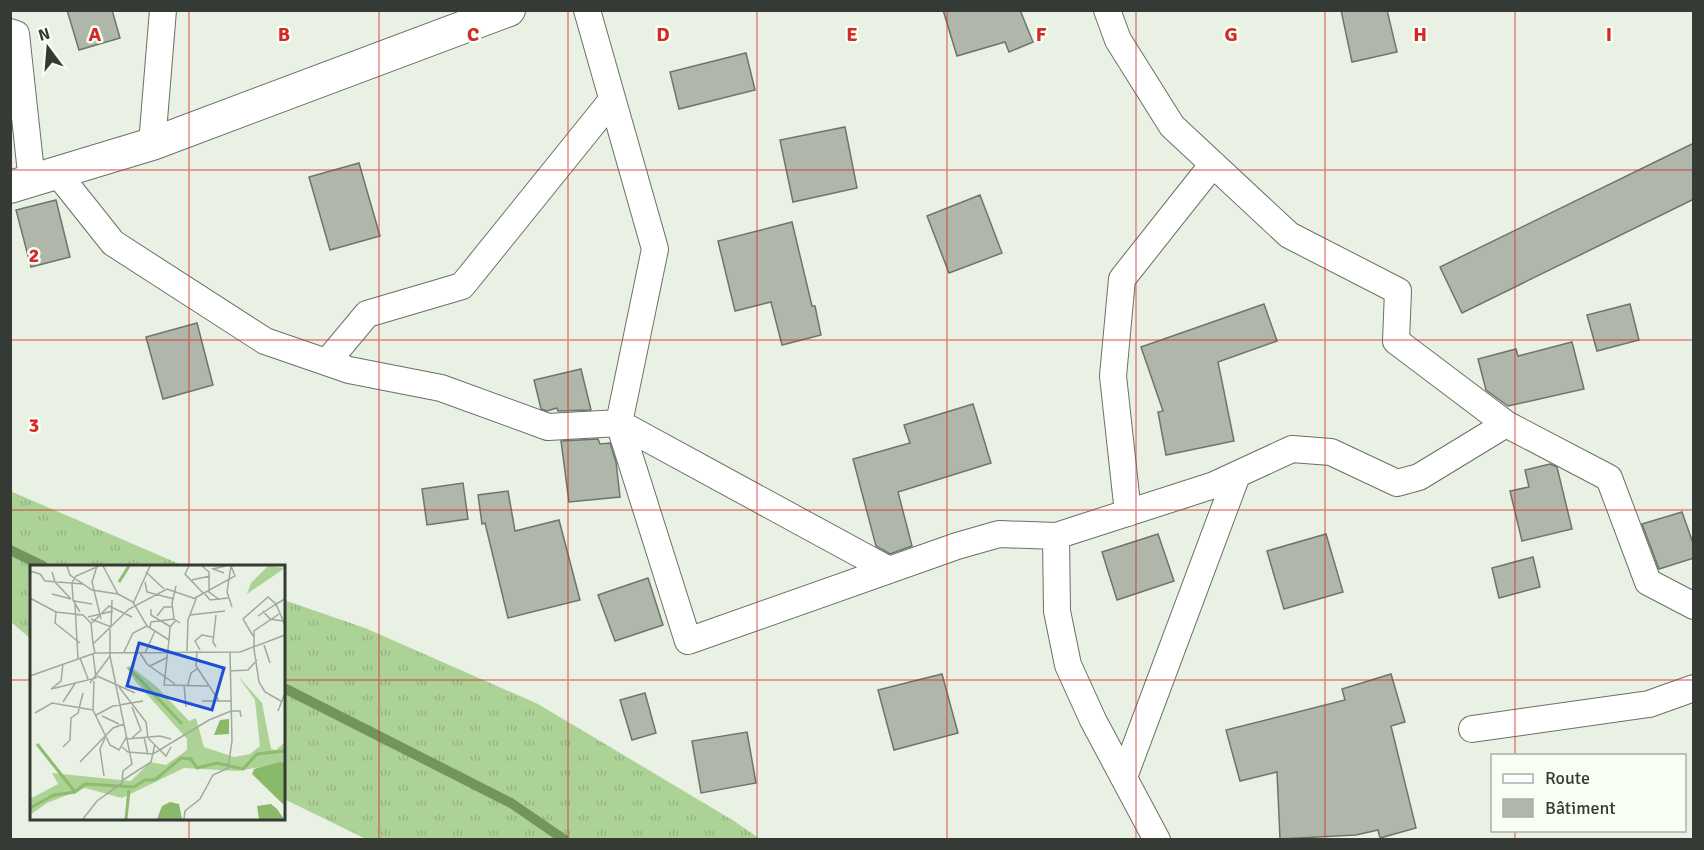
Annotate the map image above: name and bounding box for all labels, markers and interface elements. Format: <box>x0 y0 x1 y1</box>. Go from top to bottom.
north arrow <box>18 18 78 78</box>
text: A <box>89 22 102 47</box>
text: B <box>278 22 290 47</box>
text: C <box>467 22 479 47</box>
text: D <box>656 22 670 47</box>
text: E <box>846 22 858 47</box>
text: F <box>1036 22 1047 47</box>
text: G <box>1224 22 1238 47</box>
text: H <box>1413 22 1427 47</box>
text: I <box>1606 22 1612 47</box>
text: N <box>36 23 52 46</box>
text: 2 <box>29 243 39 268</box>
text: 3 <box>29 413 39 438</box>
inset map <box>30 565 285 820</box>
legend <box>1491 754 1686 832</box>
text: Route <box>1545 767 1590 789</box>
text: Bâtiment <box>1545 797 1616 819</box>

